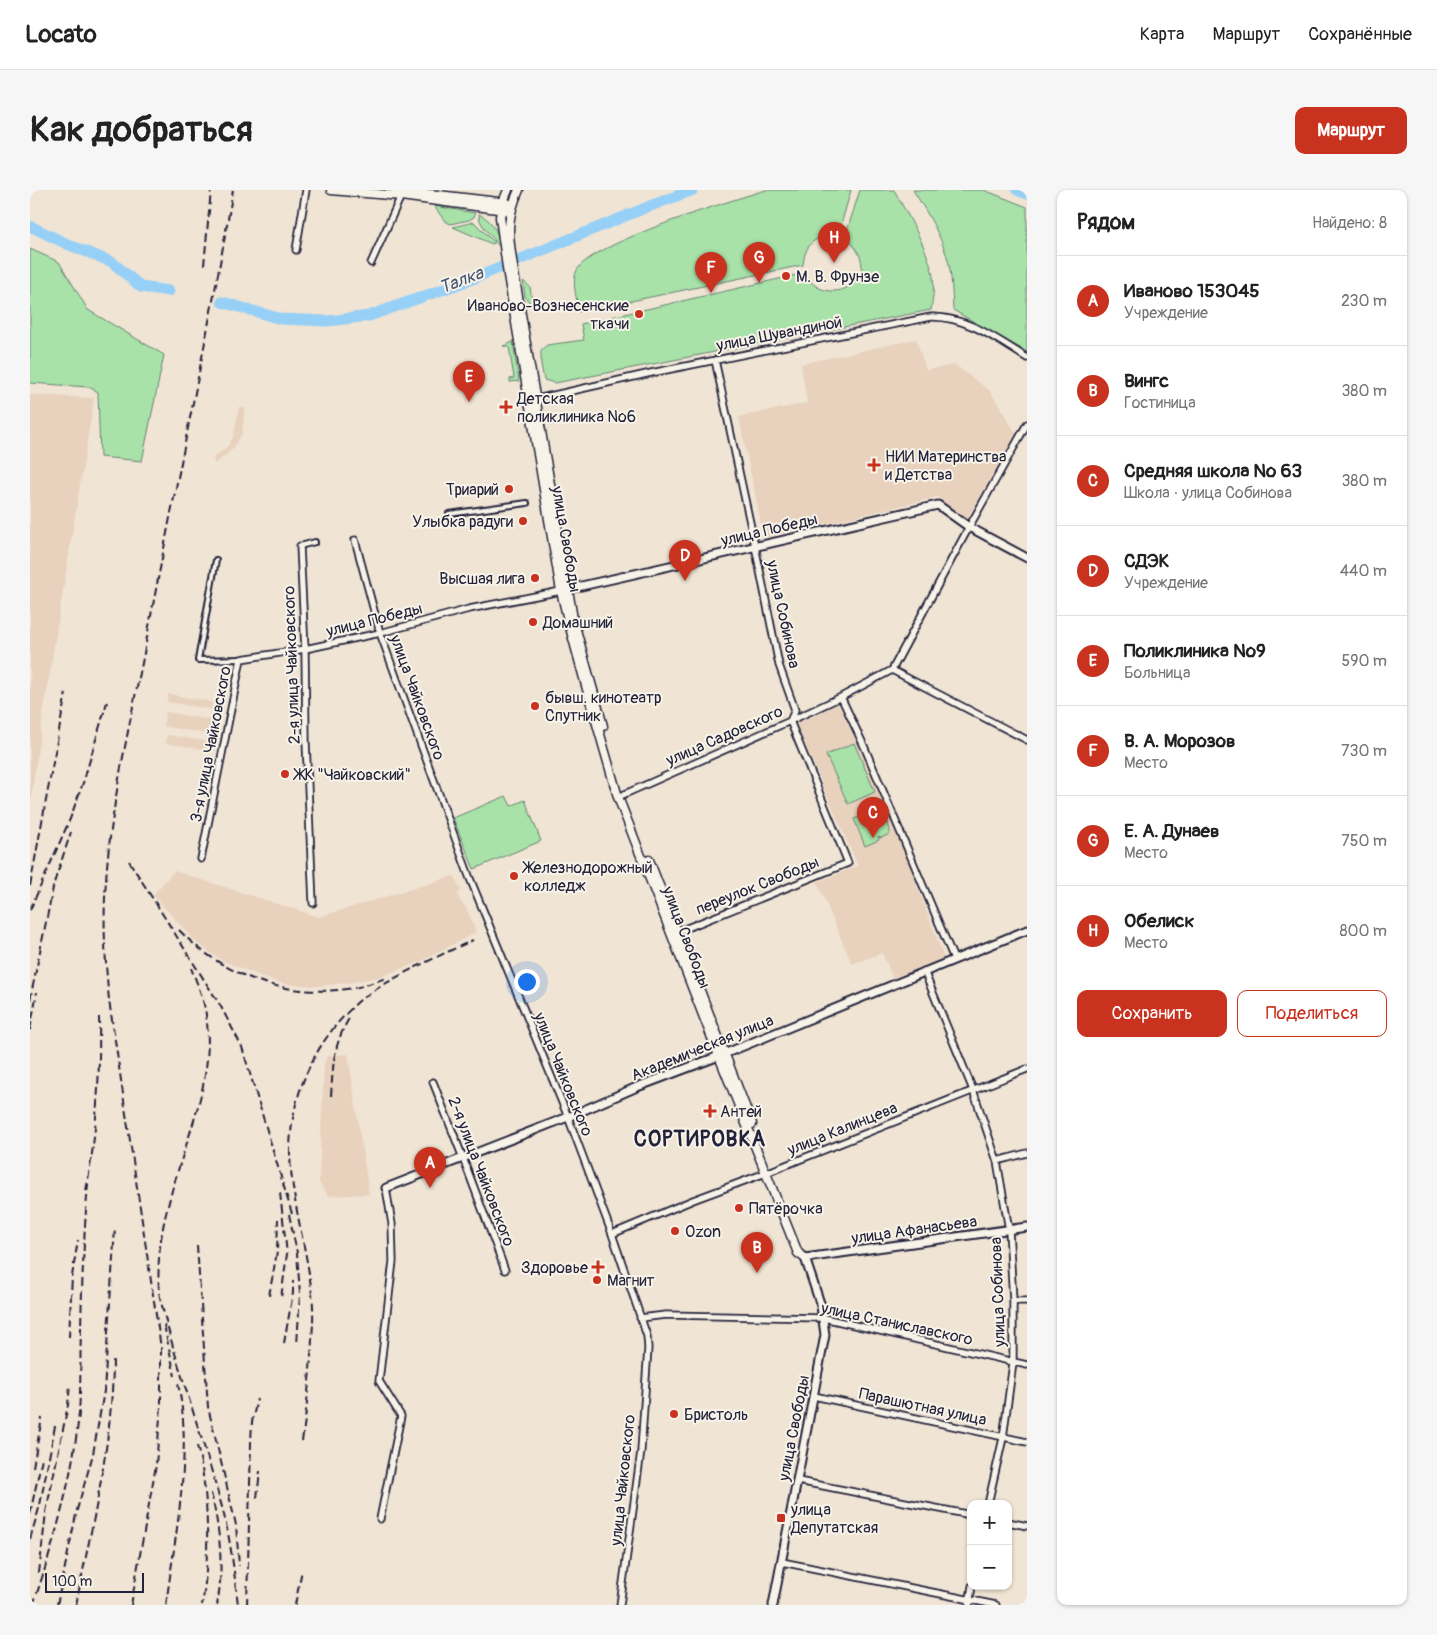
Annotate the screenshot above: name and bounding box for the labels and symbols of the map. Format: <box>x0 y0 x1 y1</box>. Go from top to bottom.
pin: H <box>818 222 850 263</box>
pin: G <box>743 242 775 283</box>
pin: F <box>695 252 727 293</box>
water label: Талка <box>436 261 488 299</box>
place label: М. В. Фрунзе <box>796 267 879 287</box>
marker: М. В. Фрунзе <box>780 270 792 282</box>
place label: Иваново-Вознесенские ткачи <box>468 296 629 334</box>
marker: Иваново-Вознесенские ткачи <box>633 308 645 320</box>
street label: улица Шувандиной <box>714 312 844 356</box>
pin: E <box>453 361 485 402</box>
place label: Детская поликлиника №6 <box>516 389 636 427</box>
marker: Детская поликлиника №6 <box>499 400 513 414</box>
place label: НИИ Материнства и Детства <box>885 447 1006 485</box>
marker: НИИ Материнства и Детства <box>867 458 881 472</box>
place label: Триарий <box>446 480 499 500</box>
marker: Триарий <box>503 483 515 495</box>
street label: улица Свободы <box>547 484 585 594</box>
street label: улица Победы <box>718 509 819 551</box>
place label: Улыбка радуги <box>412 512 513 532</box>
marker: Улыбка радуги <box>517 515 529 527</box>
pin: D <box>669 540 701 581</box>
street label: улица Собинова <box>762 557 804 670</box>
place label: Высшая лига <box>439 569 525 589</box>
marker: Высшая лига <box>529 572 541 584</box>
street label: 2-я улица Чайковского <box>279 585 305 745</box>
street label: улица Победы <box>323 598 424 642</box>
place label: Домашний <box>542 613 613 633</box>
marker: Домашний <box>527 616 539 628</box>
street label: улица Чайковского <box>385 631 449 763</box>
street label: 3-я улица Чайковского <box>186 664 236 824</box>
place label: бывш. кинотеатр Спутник <box>545 688 662 726</box>
marker: бывш. кинотеатр Спутник <box>529 700 541 712</box>
street label: улица Садовского <box>662 701 786 771</box>
place label: ЖК "Чайковский" <box>292 765 411 785</box>
marker: ЖК "Чайковский" <box>279 768 291 780</box>
pin: C <box>857 797 889 838</box>
street label: переулок Свободы <box>693 852 822 920</box>
place label: Железнодорожный колледж <box>521 858 653 896</box>
marker: Железнодорожный колледж <box>508 870 520 882</box>
street label: улица Свободы <box>657 883 715 991</box>
your location <box>514 969 540 995</box>
street label: улица Чайковского <box>529 1009 597 1140</box>
street label: Академическая улица <box>628 1010 777 1086</box>
street label: 2-я улица Чайковского <box>443 1094 519 1249</box>
street label: улица Калинцева <box>784 1098 900 1160</box>
place label: Антей <box>720 1102 762 1122</box>
marker: Антей <box>704 1105 716 1117</box>
district label: СОРТИРОВКА <box>634 1126 766 1153</box>
pin: A <box>414 1147 446 1188</box>
place label: Пятёрочка <box>749 1199 823 1219</box>
marker: Пятёрочка <box>733 1202 745 1214</box>
street label: улица Афанасьева <box>849 1211 978 1249</box>
place label: Ozon <box>685 1222 721 1242</box>
marker: Ozon <box>669 1225 681 1237</box>
pin: B <box>741 1232 773 1273</box>
street label: улица Собинова <box>986 1237 1010 1348</box>
place label: Здоровье <box>521 1258 588 1278</box>
marker: Здоровье <box>592 1261 604 1273</box>
place label: Магнит <box>607 1271 655 1291</box>
marker: Магнит <box>591 1274 603 1286</box>
street label: улица Станиславского <box>818 1298 975 1350</box>
street label: улица Свободы <box>774 1374 814 1484</box>
street label: Парашютная улица <box>857 1384 989 1430</box>
place label: Бристоль <box>684 1405 748 1425</box>
marker: Бристоль <box>668 1408 680 1420</box>
street label: улица Чайковского <box>606 1413 640 1548</box>
place label: улица Депутатская <box>790 1500 878 1538</box>
marker: улица Депутатская <box>775 1512 787 1524</box>
scale bar <box>45 1570 144 1593</box>

